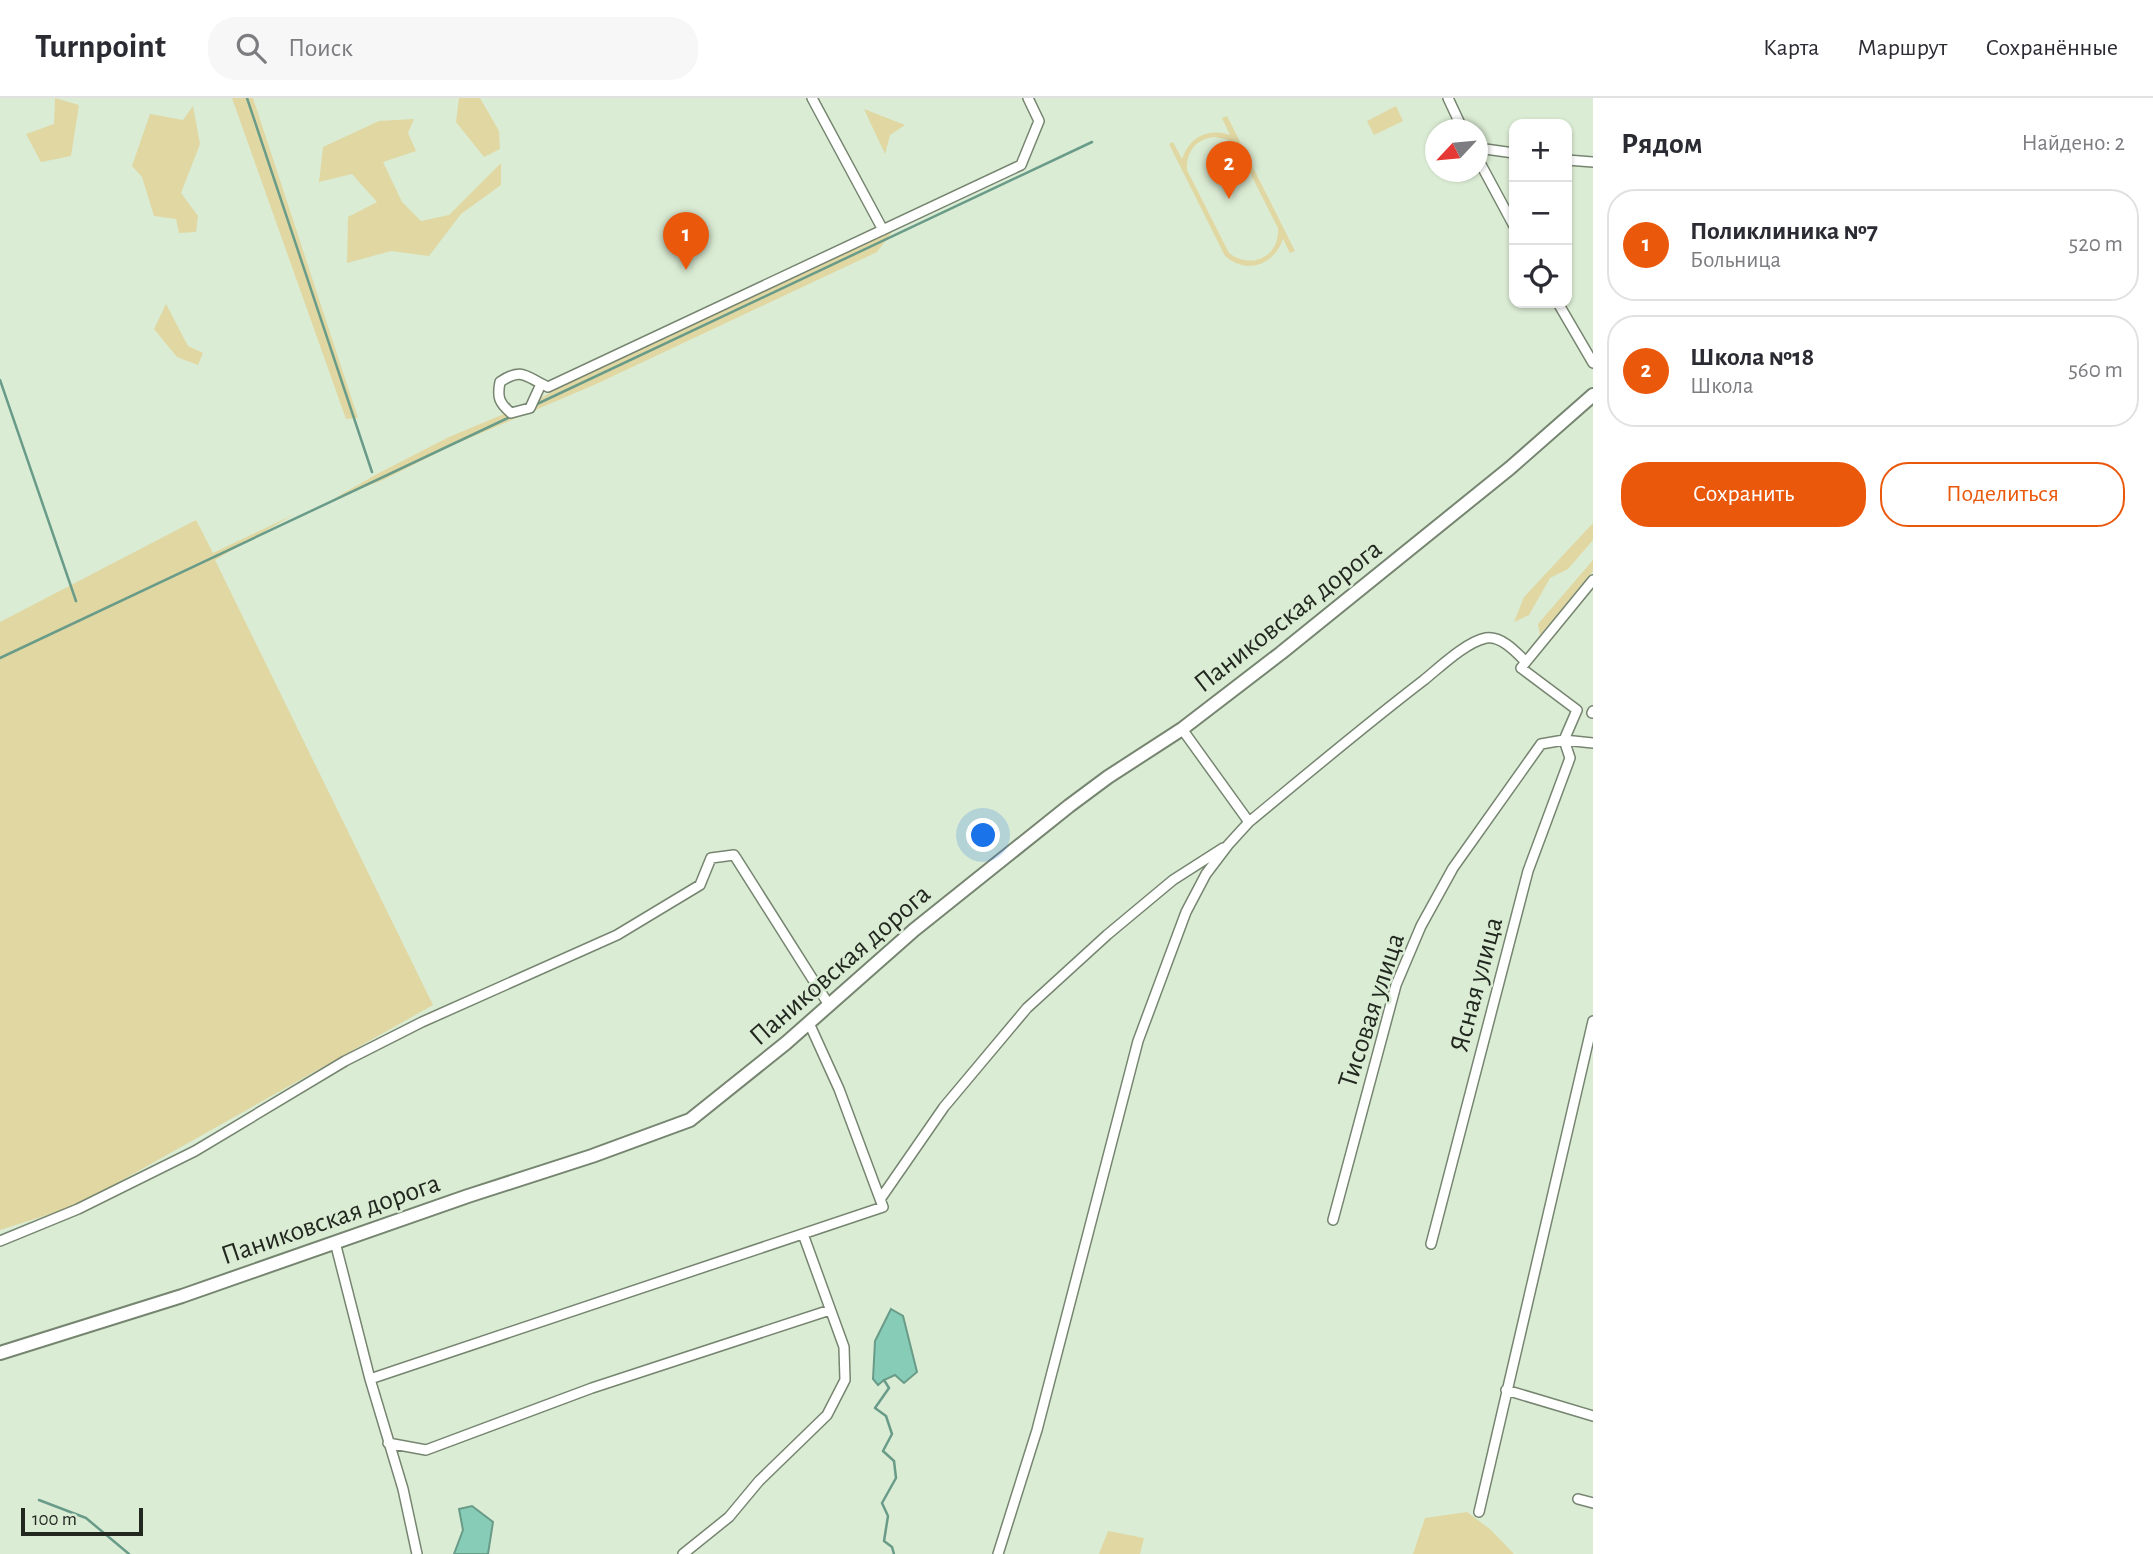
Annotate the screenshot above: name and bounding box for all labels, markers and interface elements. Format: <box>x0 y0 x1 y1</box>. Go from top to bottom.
search box <box>208 17 698 80</box>
icon: search <box>232 29 270 67</box>
text: Turnpoint <box>35 31 166 64</box>
text: Поиск <box>288 35 353 61</box>
text: Карта <box>1763 36 1819 60</box>
text: Маршрут <box>1857 36 1947 60</box>
text: Сохранённые <box>1985 36 2118 60</box>
north arrow <box>1425 119 1488 182</box>
map controls <box>1509 119 1572 308</box>
button: + <box>1509 119 1572 182</box>
text: Рядом <box>1621 129 1703 159</box>
text: Найдено: 2 <box>2022 132 2125 155</box>
pin: 2 <box>1206 141 1252 199</box>
button: − <box>1509 182 1572 245</box>
pin: 1 <box>663 212 709 270</box>
text: Поликлиника №7 <box>1690 218 1878 244</box>
text: 1 <box>1642 233 1650 256</box>
text: 520 m <box>2069 233 2123 256</box>
button: locate <box>1509 245 1572 308</box>
text: Больница <box>1690 249 1781 272</box>
text: Школа №18 <box>1690 344 1814 370</box>
text: 2 <box>1641 359 1651 382</box>
text: 560 m <box>2068 359 2123 382</box>
text: Школа <box>1690 375 1754 398</box>
button: Сохранить <box>1621 462 1866 527</box>
button: Поделиться <box>1880 462 2125 527</box>
street label: Паниковская дорога <box>1189 535 1387 698</box>
your location <box>966 818 1000 852</box>
street label: Паниковская дорога <box>744 880 936 1051</box>
street label: Ясная улица <box>1446 914 1508 1055</box>
street label: Тисовая улица <box>1334 930 1410 1091</box>
street label: Паниковская дорога <box>218 1169 444 1270</box>
scale bar <box>21 1505 144 1537</box>
text: 100 m <box>32 1510 77 1529</box>

